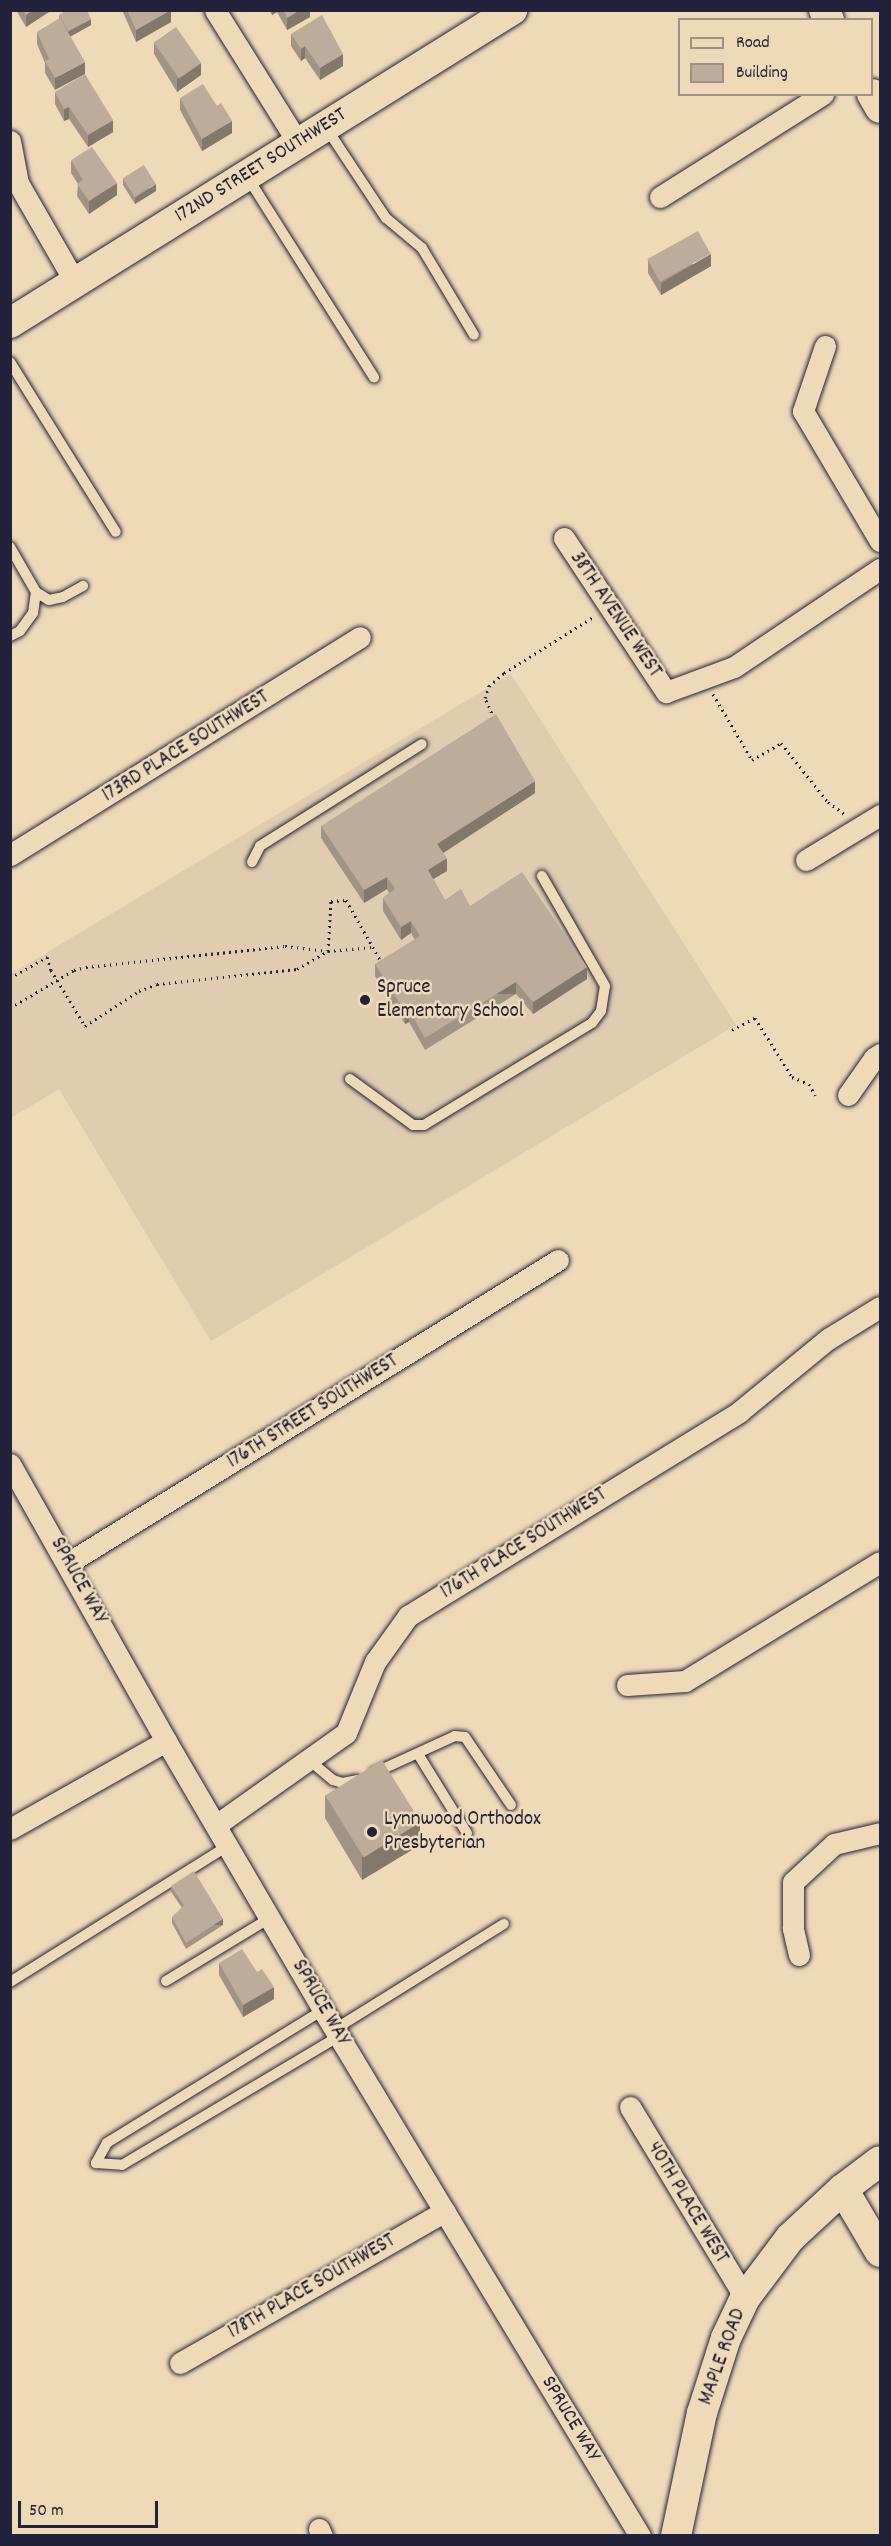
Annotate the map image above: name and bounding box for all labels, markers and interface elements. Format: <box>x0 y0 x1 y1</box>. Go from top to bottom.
legend <box>678 18 873 96</box>
text: Road <box>736 31 770 56</box>
text: Building <box>736 61 788 86</box>
street label: 172ND STREET SOUTHWEST <box>170 103 352 229</box>
street label: 38TH AVENUE WEST <box>563 547 667 683</box>
street label: 173RD PLACE SOUTHWEST <box>98 685 274 809</box>
place label: Spruce Elementary School <box>377 975 524 1025</box>
marker: Spruce Elementary School <box>358 993 372 1007</box>
street label: 176TH STREET SOUTHWEST <box>223 1349 403 1475</box>
street label: 176TH PLACE SOUTHWEST <box>436 1483 612 1605</box>
street label: SPRUCE WAY <box>44 1533 112 1629</box>
place label: Lynnwood Orthodox Presbyterian <box>384 1807 541 1857</box>
marker: Lynnwood Orthodox Presbyterian <box>365 1825 379 1839</box>
street label: SPRUCE WAY <box>285 1956 355 2050</box>
street label: 40TH PLACE WEST <box>641 2138 733 2268</box>
street label: 178TH PLACE SOUTHWEST <box>224 2229 400 2345</box>
street label: MAPLE ROAD <box>694 2305 752 2409</box>
street label: SPRUCE WAY <box>535 2372 605 2466</box>
scale bar <box>21 2489 160 2527</box>
text: 50 m <box>29 2499 64 2524</box>

